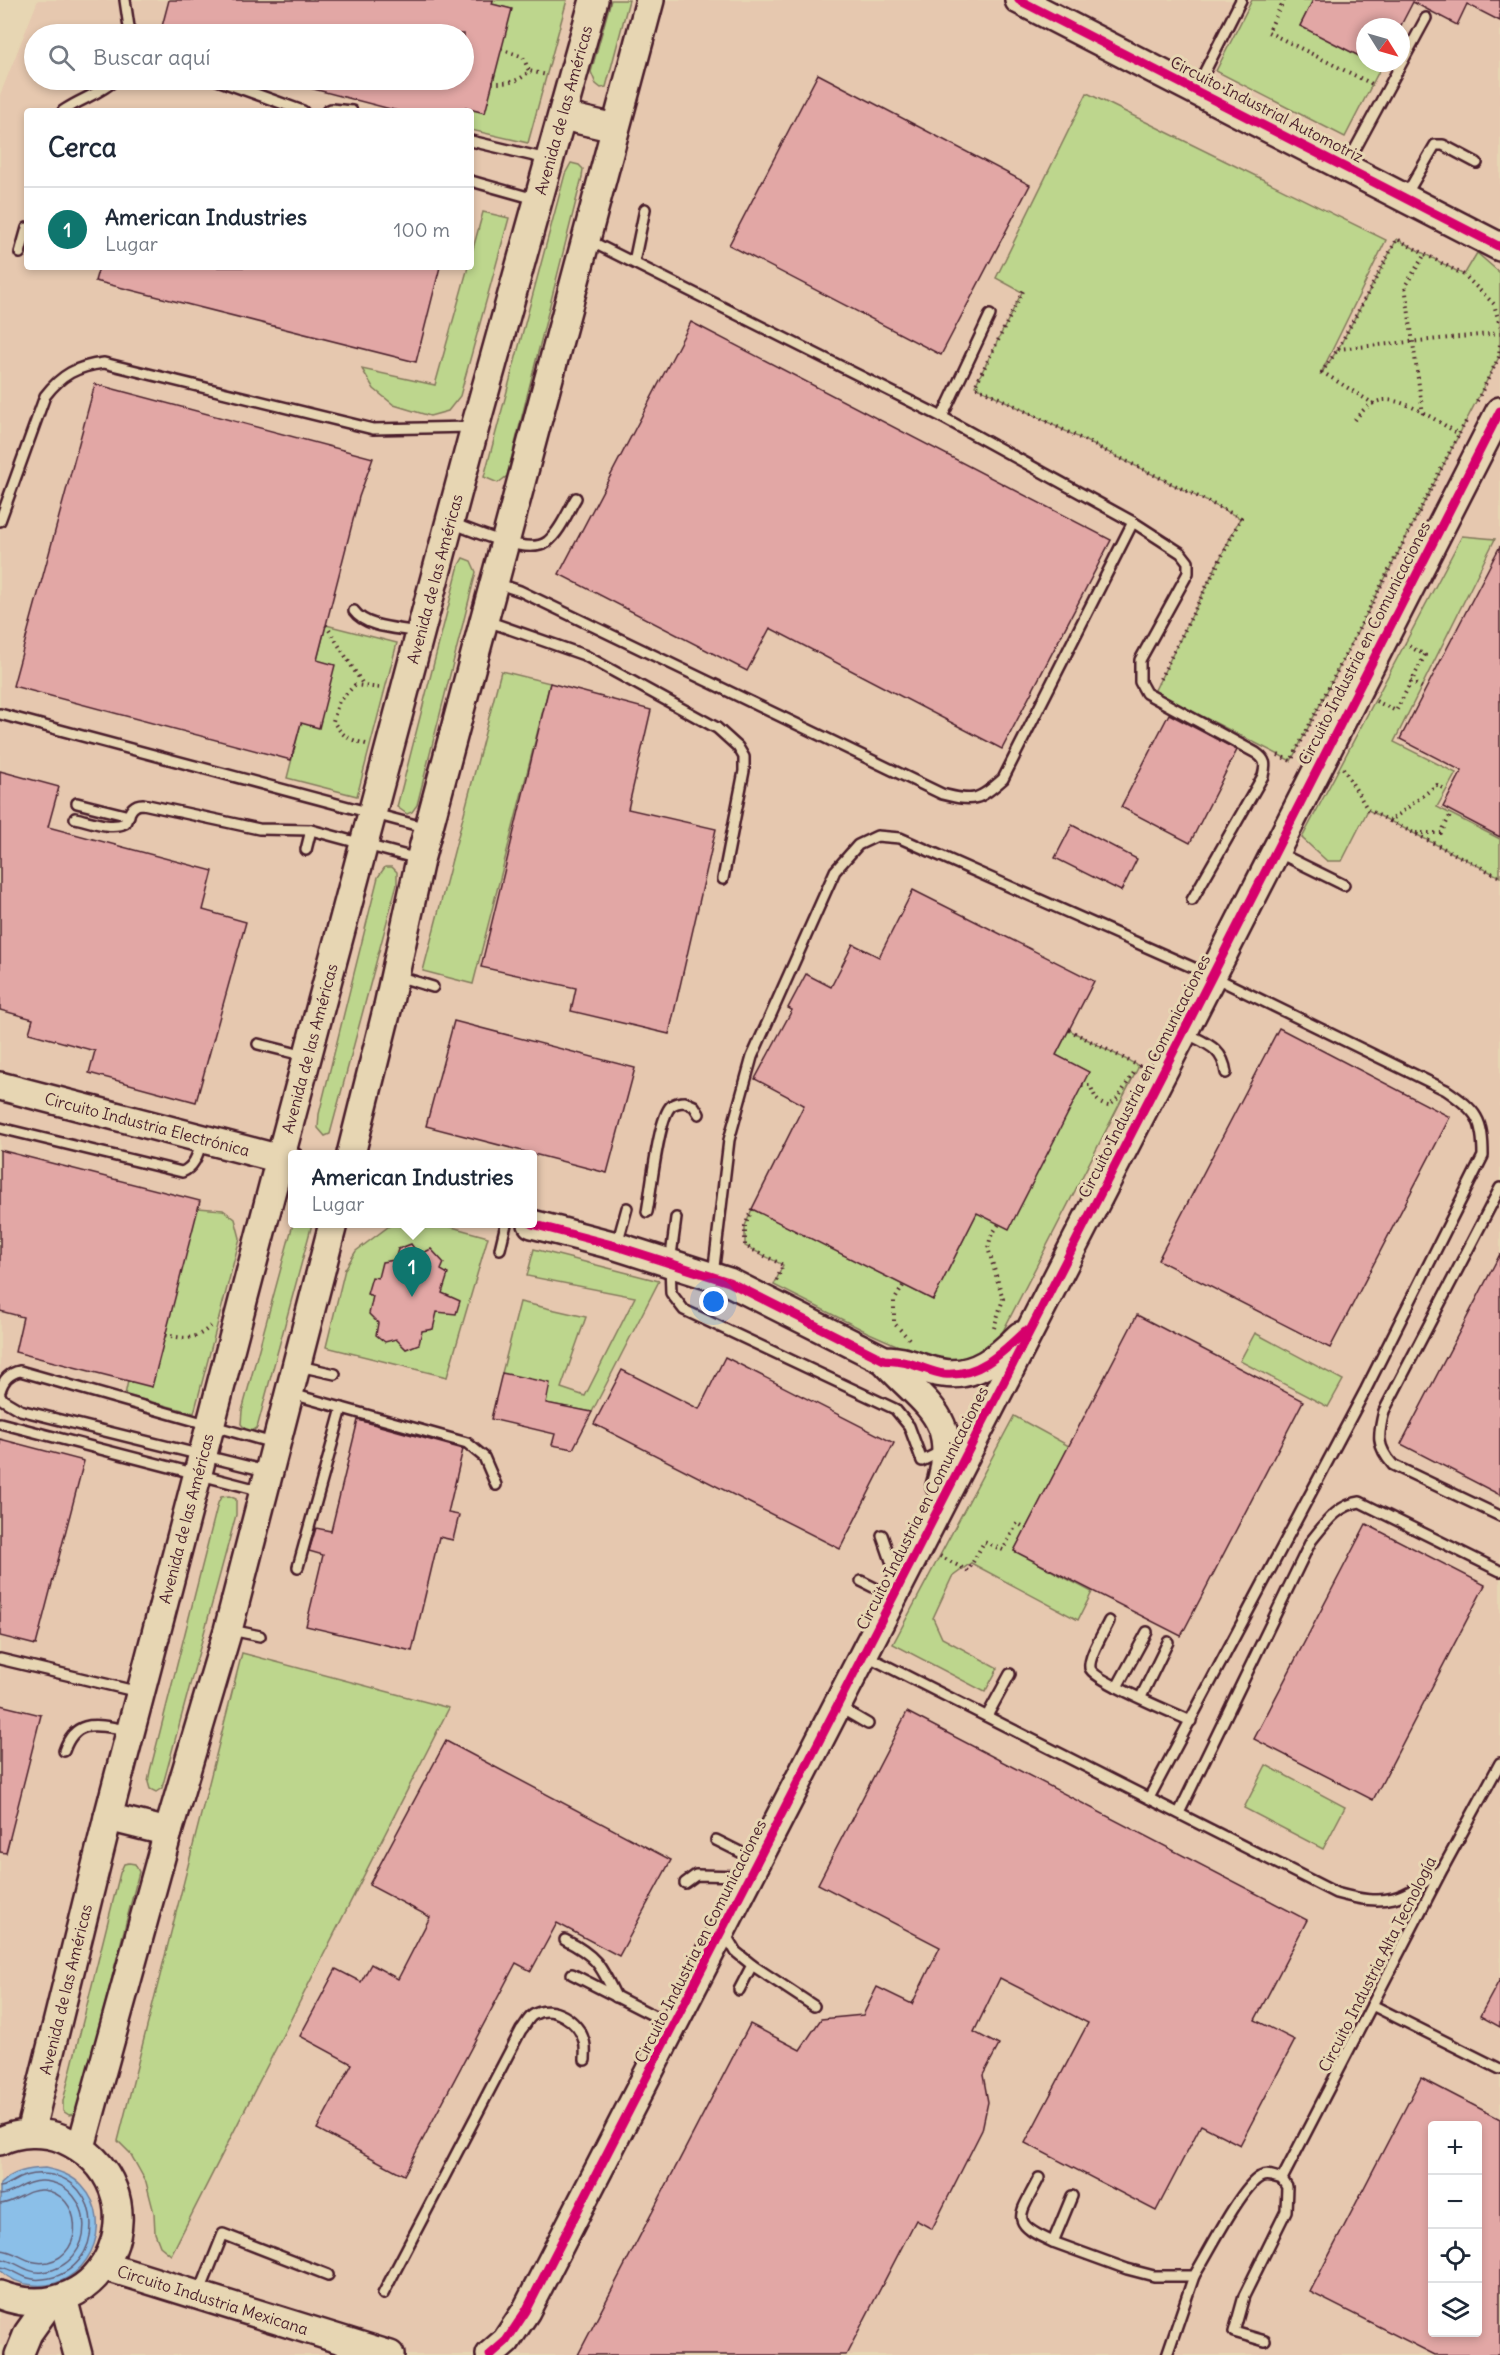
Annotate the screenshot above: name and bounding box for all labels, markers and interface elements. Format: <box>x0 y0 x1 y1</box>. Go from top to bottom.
north arrow <box>1356 18 1410 72</box>
street label: Avenida de las Américas <box>530 23 596 197</box>
search box <box>24 24 474 90</box>
icon: search <box>45 41 78 74</box>
text: Buscar aquí <box>93 43 210 71</box>
street label: Circuito Industrial Automotriz <box>1167 52 1367 167</box>
text: Cerca <box>48 131 117 164</box>
text: American Industries <box>105 203 307 231</box>
text: 1 <box>64 217 71 242</box>
text: 100 m <box>393 217 450 242</box>
text: Lugar <box>105 231 158 256</box>
street label: Avenida de las Américas <box>402 492 467 666</box>
street label: Circuito Industria en Comunicaciones <box>1294 518 1434 768</box>
street label: Circuito Industria en Comunicaciones <box>1074 951 1214 1201</box>
street label: Avenida de las Américas <box>277 961 342 1136</box>
street label: Circuito Industria Electrónica <box>42 1088 252 1161</box>
popup <box>288 1150 537 1228</box>
text: American Industries <box>312 1163 513 1191</box>
text: Lugar <box>312 1191 365 1216</box>
pin: 1 <box>392 1248 432 1297</box>
your location <box>699 1287 728 1316</box>
street label: Circuito Industria en Comunicaciones <box>852 1383 992 1633</box>
street label: Avenida de las Américas <box>154 1431 218 1606</box>
street label: Circuito Industria en Comunicaciones <box>630 1816 770 2066</box>
street label: Circuito Industria Alta Tecnología <box>1314 1853 1440 2075</box>
street label: Avenida de las Américas <box>35 1902 96 2077</box>
map controls <box>1428 2121 1482 2337</box>
button: + <box>1428 2121 1482 2175</box>
button: − <box>1428 2175 1482 2229</box>
button: locate <box>1428 2229 1482 2283</box>
street label: Circuito Industria Mexicana <box>115 2261 311 2339</box>
button: layers <box>1428 2283 1482 2337</box>

